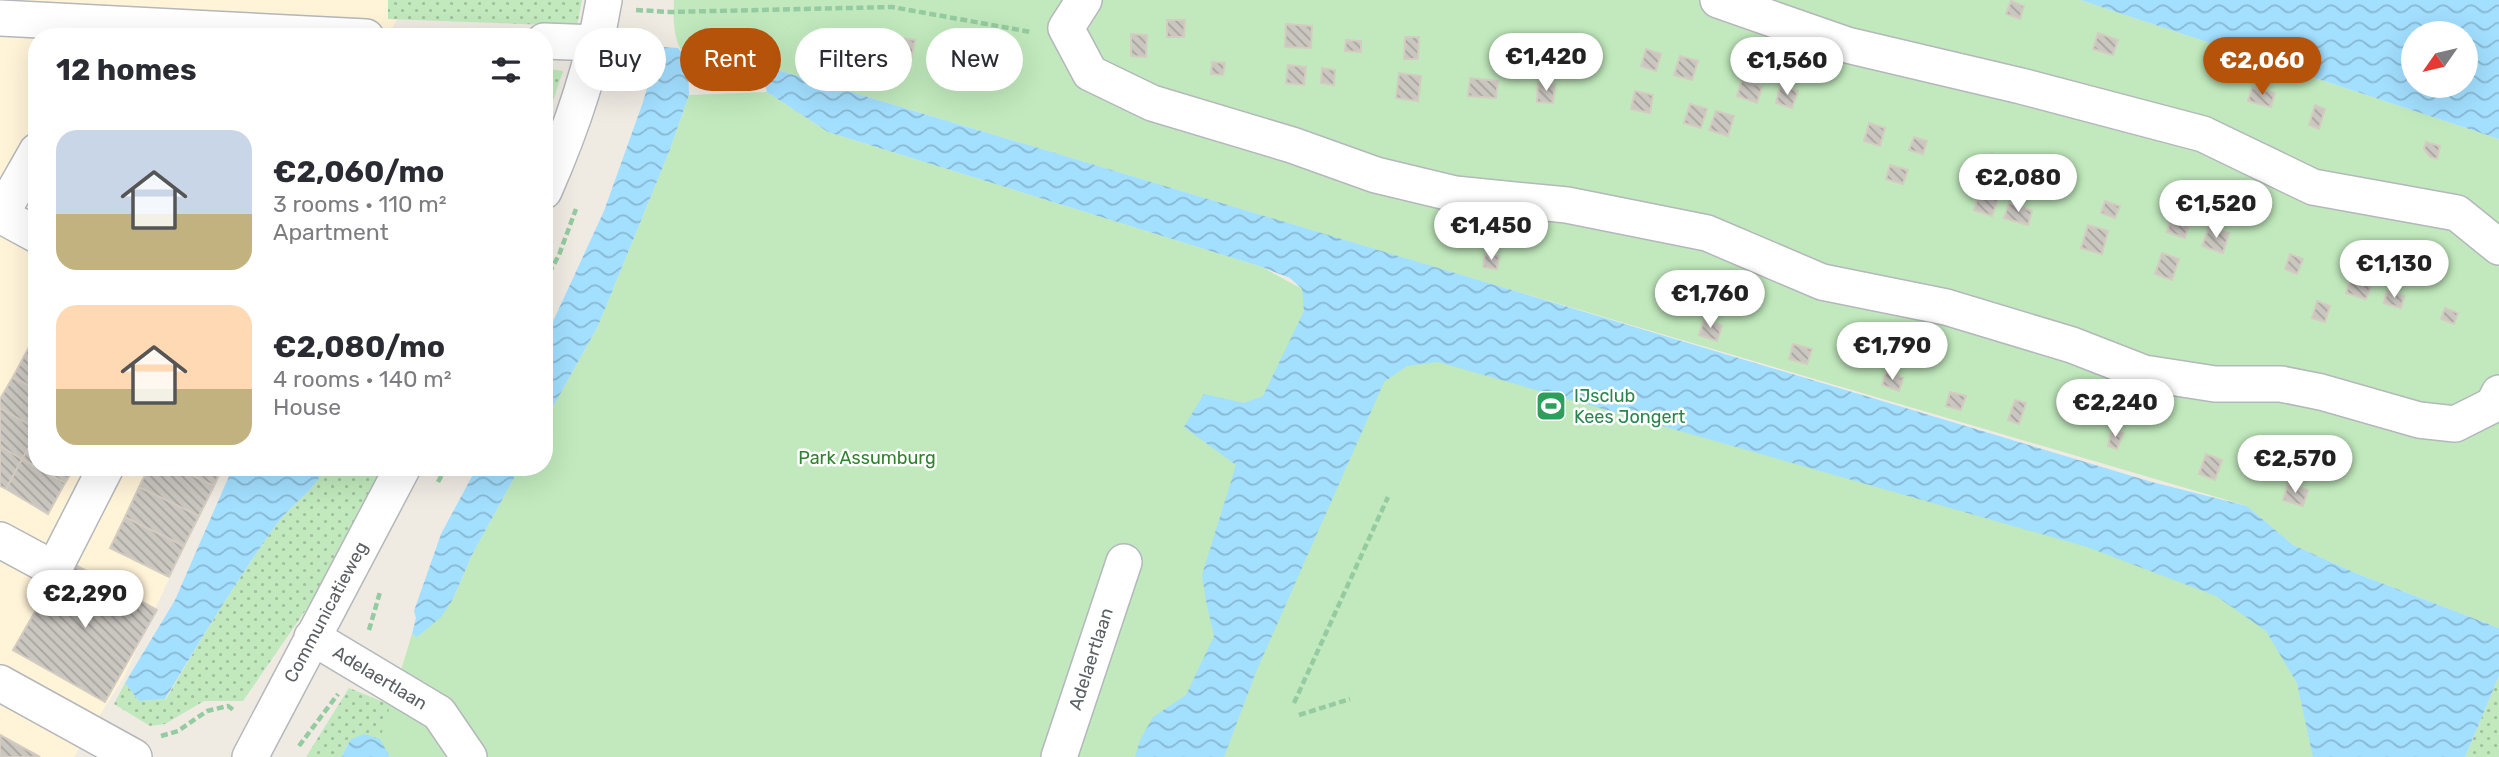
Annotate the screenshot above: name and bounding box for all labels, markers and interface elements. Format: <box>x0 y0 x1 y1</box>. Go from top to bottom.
north arrow <box>2401 21 2478 98</box>
map controls <box>2401 21 2478 98</box>
chip: Buy <box>574 28 666 91</box>
chip: Rent <box>680 28 781 91</box>
chip: Filters <box>795 28 912 91</box>
chip: New <box>926 28 1023 91</box>
pin: €1,420 <box>1489 34 1603 93</box>
pin: €1,560 <box>1730 38 1844 97</box>
pin: €2,060 <box>2205 38 2319 97</box>
text: €1,420 <box>1505 42 1587 70</box>
text: €1,560 <box>1746 46 1828 74</box>
text: €2,060 <box>2219 46 2305 74</box>
icon: filters <box>487 51 525 89</box>
text: 12 homes <box>56 52 197 88</box>
text: €2,060/mo <box>273 154 444 190</box>
pin: €2,080 <box>1961 154 2075 214</box>
icon: home <box>112 158 196 242</box>
text: €2,080 <box>1975 163 2061 191</box>
pin: €1,520 <box>2159 180 2273 240</box>
text: €1,520 <box>2175 189 2257 217</box>
text: 3 rooms · 110 m² <box>273 190 447 218</box>
pin: €1,450 <box>1434 202 1548 262</box>
text: €1,450 <box>1450 211 1532 239</box>
text: Apartment <box>273 218 389 246</box>
pin: €1,130 <box>2337 240 2451 300</box>
text: €1,130 <box>2356 249 2432 277</box>
pin: €1,760 <box>1653 270 1767 330</box>
text: €1,760 <box>1671 279 1749 307</box>
pin: €1,790 <box>1835 322 1949 382</box>
text: €2,080/mo <box>273 329 445 365</box>
text: €1,790 <box>1853 331 1931 359</box>
icon: home <box>112 333 196 417</box>
text: 4 rooms · 140 m² <box>273 365 452 393</box>
pin: €2,240 <box>2058 380 2172 439</box>
place label: IJsclub Kees Jongert <box>1574 385 1685 428</box>
text: €2,240 <box>2072 388 2158 416</box>
sports icon: IJsclub Kees Jongert <box>1534 389 1568 423</box>
text: House <box>273 393 341 421</box>
pin: €2,570 <box>2238 435 2352 495</box>
text: €2,570 <box>2253 444 2337 472</box>
park label: Park Assumburg <box>798 447 936 469</box>
street label: Communicatieweg <box>280 538 372 686</box>
pin: €2,290 <box>28 570 142 630</box>
text: €2,290 <box>43 579 127 607</box>
street label: Adelaertlaan <box>1064 605 1118 713</box>
street label: Adelaertlaan <box>329 641 431 715</box>

